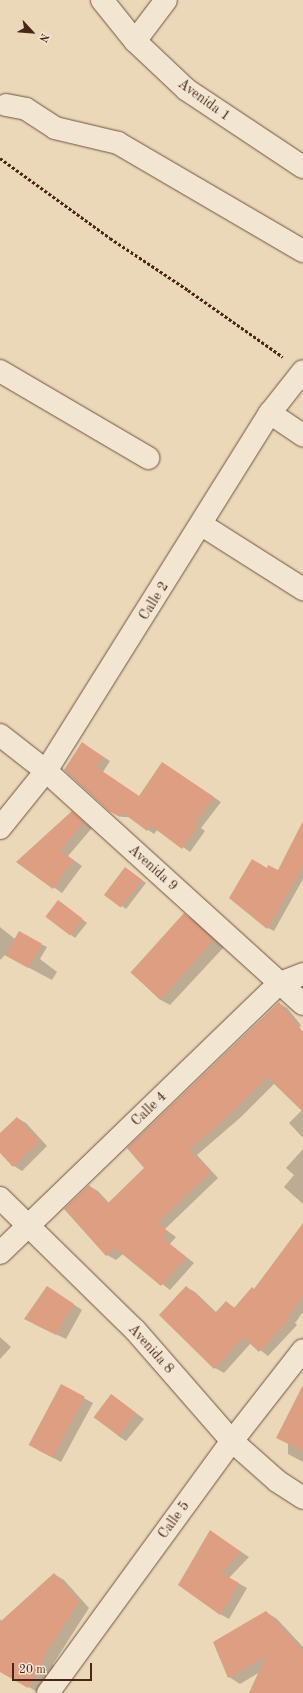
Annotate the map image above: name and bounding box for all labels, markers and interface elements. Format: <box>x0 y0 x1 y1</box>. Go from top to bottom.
north arrow <box>12 12 52 52</box>
text: N <box>36 31 50 44</box>
street label: Avenida 1 <box>175 75 233 125</box>
street label: Calle 2 <box>136 579 172 623</box>
street label: Avenida 9 <box>125 841 181 895</box>
street label: Calle 4 <box>128 1088 170 1130</box>
street label: Avenida 8 <box>124 1321 178 1377</box>
street label: Calle 5 <box>155 1498 193 1542</box>
scale bar <box>14 1655 94 1681</box>
text: 20 m <box>19 1664 46 1676</box>

